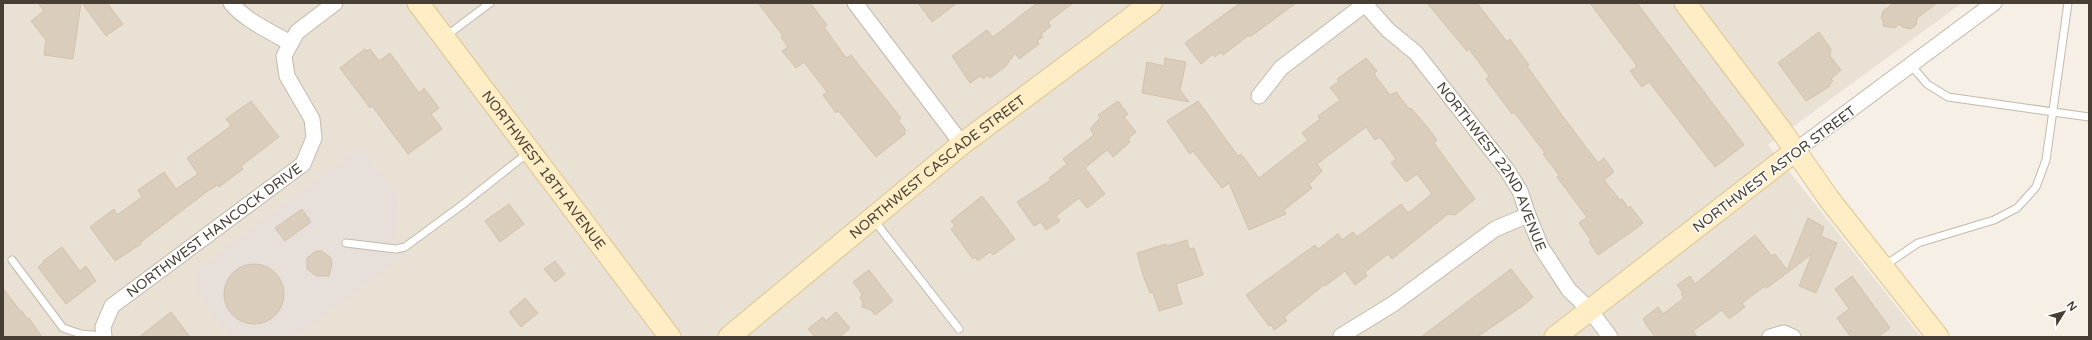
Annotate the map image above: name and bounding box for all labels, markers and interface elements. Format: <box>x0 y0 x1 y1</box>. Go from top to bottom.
street label: NORTHWEST 22ND AVENUE <box>1433 79 1550 254</box>
street label: NORTHWEST 18TH AVENUE <box>478 87 609 253</box>
street label: NORTHWEST CASCADE STREET <box>846 92 1029 243</box>
street label: NORTHWEST ASTOR STREET <box>1689 102 1860 236</box>
street label: NORTHWEST HANCOCK DRIVE <box>123 160 305 301</box>
north arrow <box>2044 292 2084 332</box>
text: N <box>2064 299 2079 314</box>

